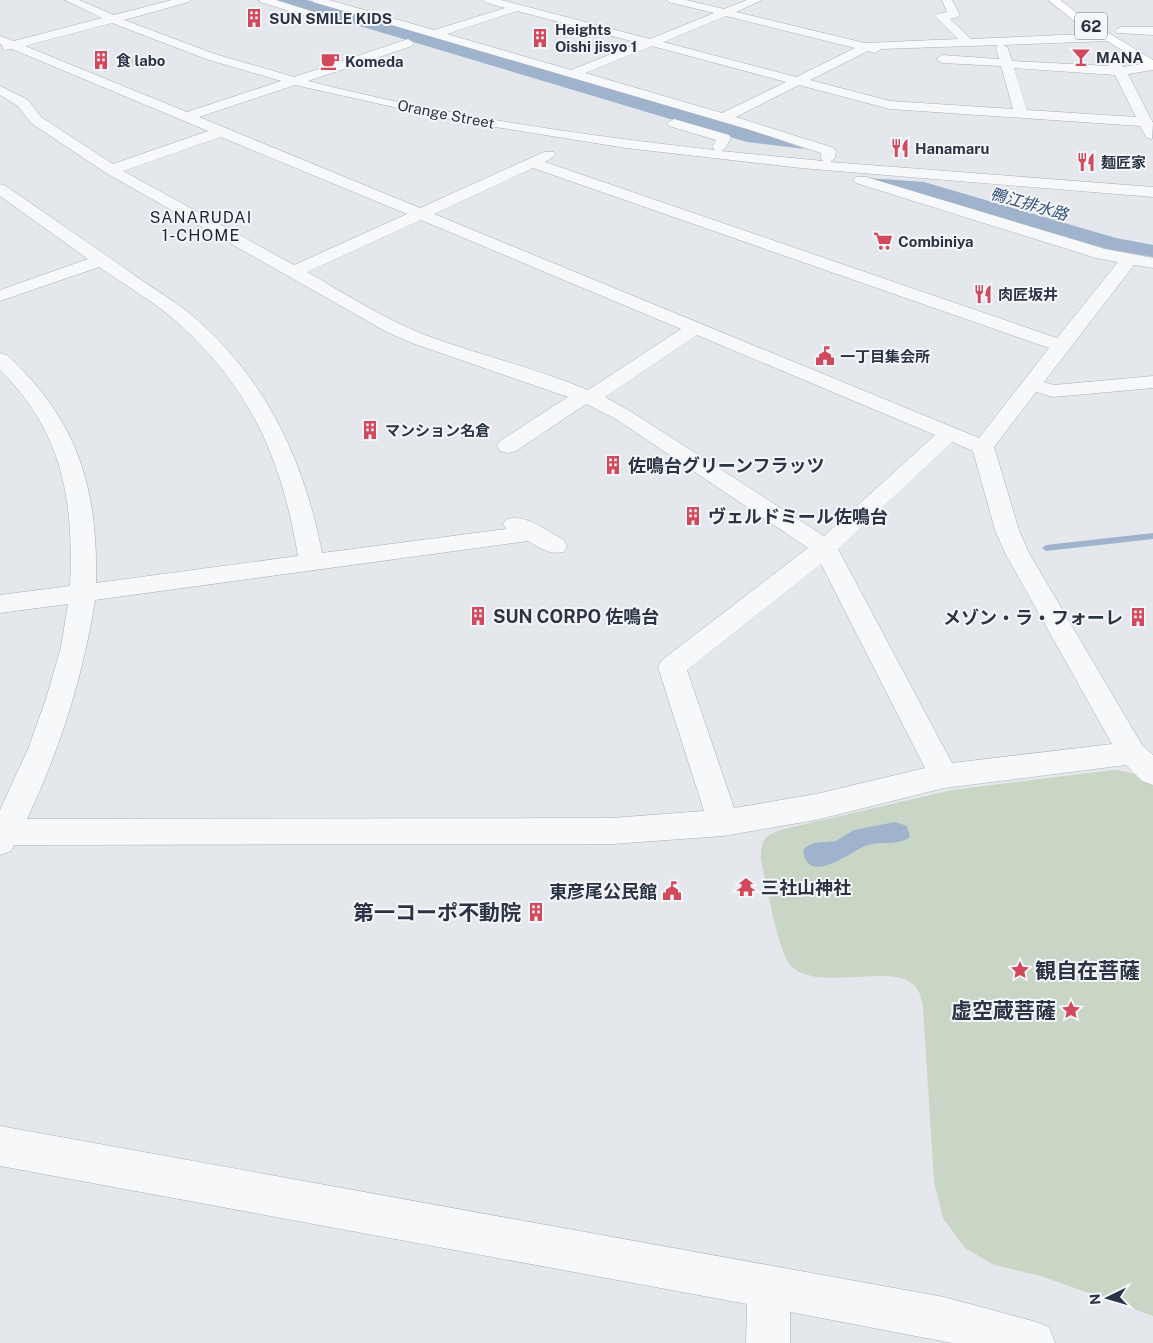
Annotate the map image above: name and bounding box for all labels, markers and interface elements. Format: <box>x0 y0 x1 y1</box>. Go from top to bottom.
building icon: SUN SMILE KIDS <box>243 7 265 29</box>
place label: SUN SMILE KIDS <box>269 10 392 27</box>
road number: 62 <box>1075 12 1107 40</box>
place label: Heights Oishi jisyo 1 <box>555 21 637 55</box>
building icon: Heights Oishi jisyo 1 <box>529 27 551 49</box>
bar icon: MANA <box>1070 46 1092 68</box>
building icon: 食 labo <box>90 49 112 71</box>
place label: MANA <box>1096 49 1143 66</box>
cafe icon: Komeda <box>319 50 341 72</box>
place label: 食 labo <box>116 52 166 69</box>
place label: Komeda <box>345 53 404 70</box>
street label: Orange Street <box>396 96 496 132</box>
restaurant icon: Hanamaru <box>889 137 911 159</box>
place label: Hanamaru <box>915 140 989 157</box>
restaurant icon: 麺匠家 <box>1075 151 1097 173</box>
place label: 麺匠家 <box>1101 154 1146 171</box>
water label: 鴨江排水路 <box>988 184 1072 225</box>
district label: SANARUDAI 1-CHOME <box>150 208 252 245</box>
supermarket icon: Combiniya <box>872 230 894 252</box>
place label: Combiniya <box>898 233 974 250</box>
restaurant icon: 肉匠坂井 <box>972 283 994 305</box>
place label: 肉匠坂井 <box>998 286 1058 303</box>
public building icon: 一丁目集会所 <box>814 345 836 367</box>
place label: 一丁目集会所 <box>840 348 930 365</box>
building icon: マンション名倉 <box>359 419 381 441</box>
place label: マンション名倉 <box>385 422 490 439</box>
building icon: 佐鳴台グリーンフラッツ <box>602 454 624 476</box>
place label: 佐鳴台グリーンフラッツ <box>628 455 825 476</box>
building icon: ヴェルドミール佐鳴台 <box>682 505 704 527</box>
place label: ヴェルドミール佐鳴台 <box>708 506 888 527</box>
building icon: SUN CORPO 佐鳴台 <box>467 605 489 627</box>
place label: SUN CORPO 佐鳴台 <box>493 606 659 627</box>
building icon: メゾン・ラ・フォーレ <box>1127 606 1149 628</box>
place label: メゾン・ラ・フォーレ <box>943 607 1123 628</box>
temple icon: 三社山神社 <box>735 876 757 898</box>
place label: 三社山神社 <box>761 877 851 898</box>
public building icon: 東彦尾公民館 <box>661 880 683 902</box>
place label: 東彦尾公民館 <box>549 881 657 902</box>
place label: 第一コーポ不動院 <box>353 900 521 925</box>
building icon: 第一コーポ不動院 <box>525 901 547 923</box>
place label: 観自在菩薩 <box>1035 958 1140 983</box>
place icon: 観自在菩薩 <box>1009 959 1031 981</box>
place label: 虚空蔵菩薩 <box>951 998 1056 1023</box>
place icon: 虚空蔵菩薩 <box>1060 999 1082 1021</box>
north arrow <box>1083 1273 1133 1323</box>
text: N <box>1087 1293 1103 1305</box>

